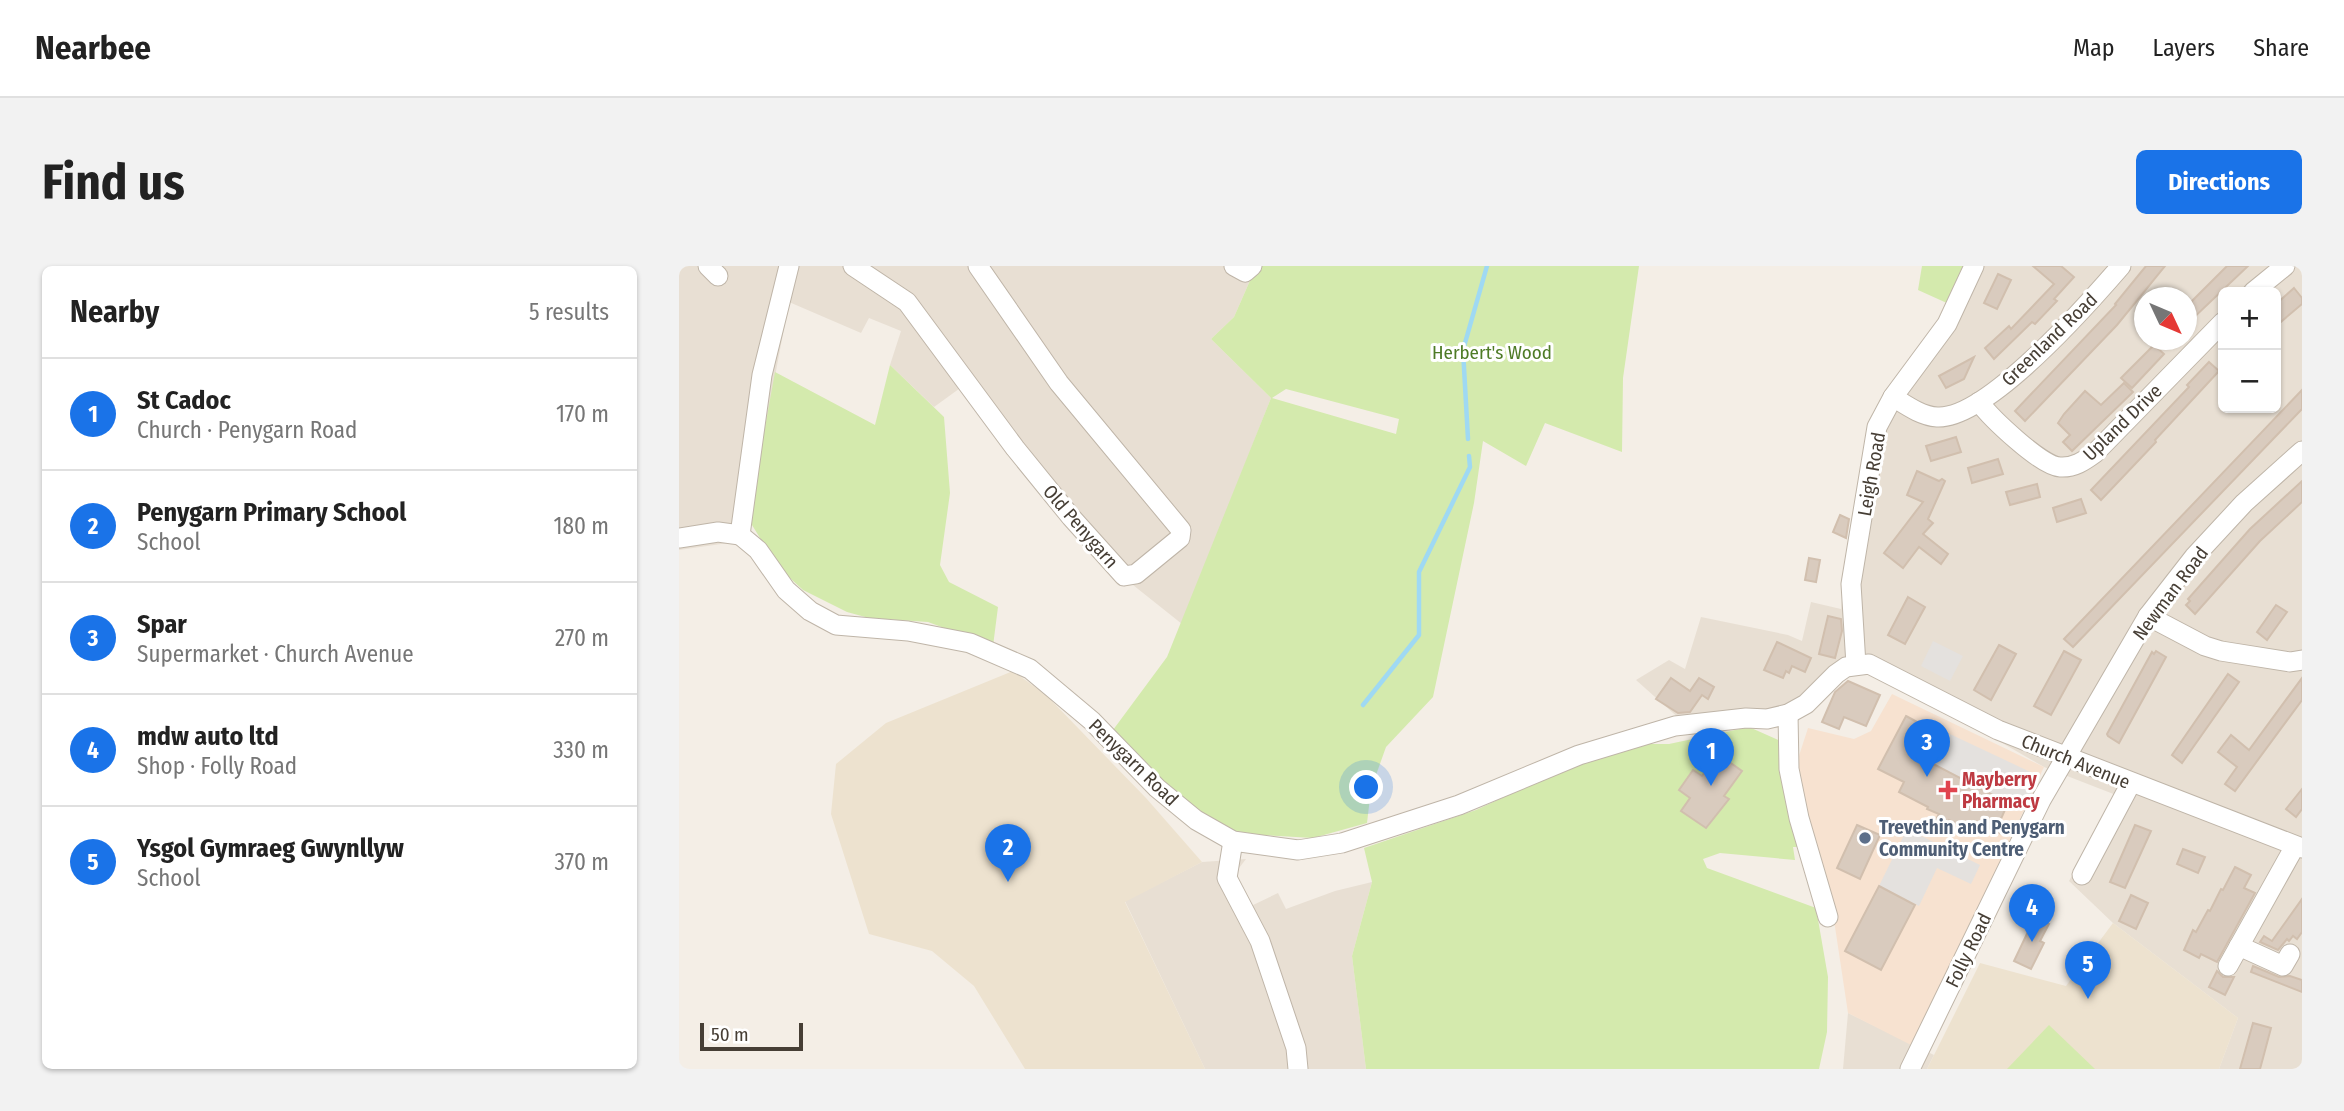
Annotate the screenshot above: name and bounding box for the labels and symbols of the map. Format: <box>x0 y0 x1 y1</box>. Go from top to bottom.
north arrow <box>2134 287 2197 350</box>
street label: Greenland Road <box>1997 288 2102 391</box>
park label: Herbert's Wood <box>1432 341 1552 364</box>
street label: Upland Drive <box>2078 379 2166 466</box>
street label: Leigh Road <box>1853 430 1890 518</box>
street label: Old Penygarn <box>1038 480 1123 573</box>
street label: Newman Road <box>2128 542 2213 645</box>
street label: Penygarn Road <box>1084 714 1183 811</box>
pin: 3 <box>1904 719 1950 777</box>
pin: 1 <box>1688 728 1734 786</box>
street label: Church Avenue <box>2018 729 2134 794</box>
place label: Mayberry Pharmacy <box>1962 768 2041 813</box>
your location <box>1349 770 1383 804</box>
marker: Mayberry Pharmacy <box>1940 782 1956 798</box>
place label: Trevethin and Penygarn Community Centre <box>1879 816 2065 861</box>
pin: 2 <box>985 824 1031 882</box>
marker: Trevethin and Penygarn Community Centre <box>1857 830 1873 846</box>
pin: 4 <box>2009 884 2055 942</box>
street label: Folly Road <box>1941 909 1996 991</box>
pin: 5 <box>2065 941 2111 999</box>
scale bar <box>700 1020 803 1052</box>

